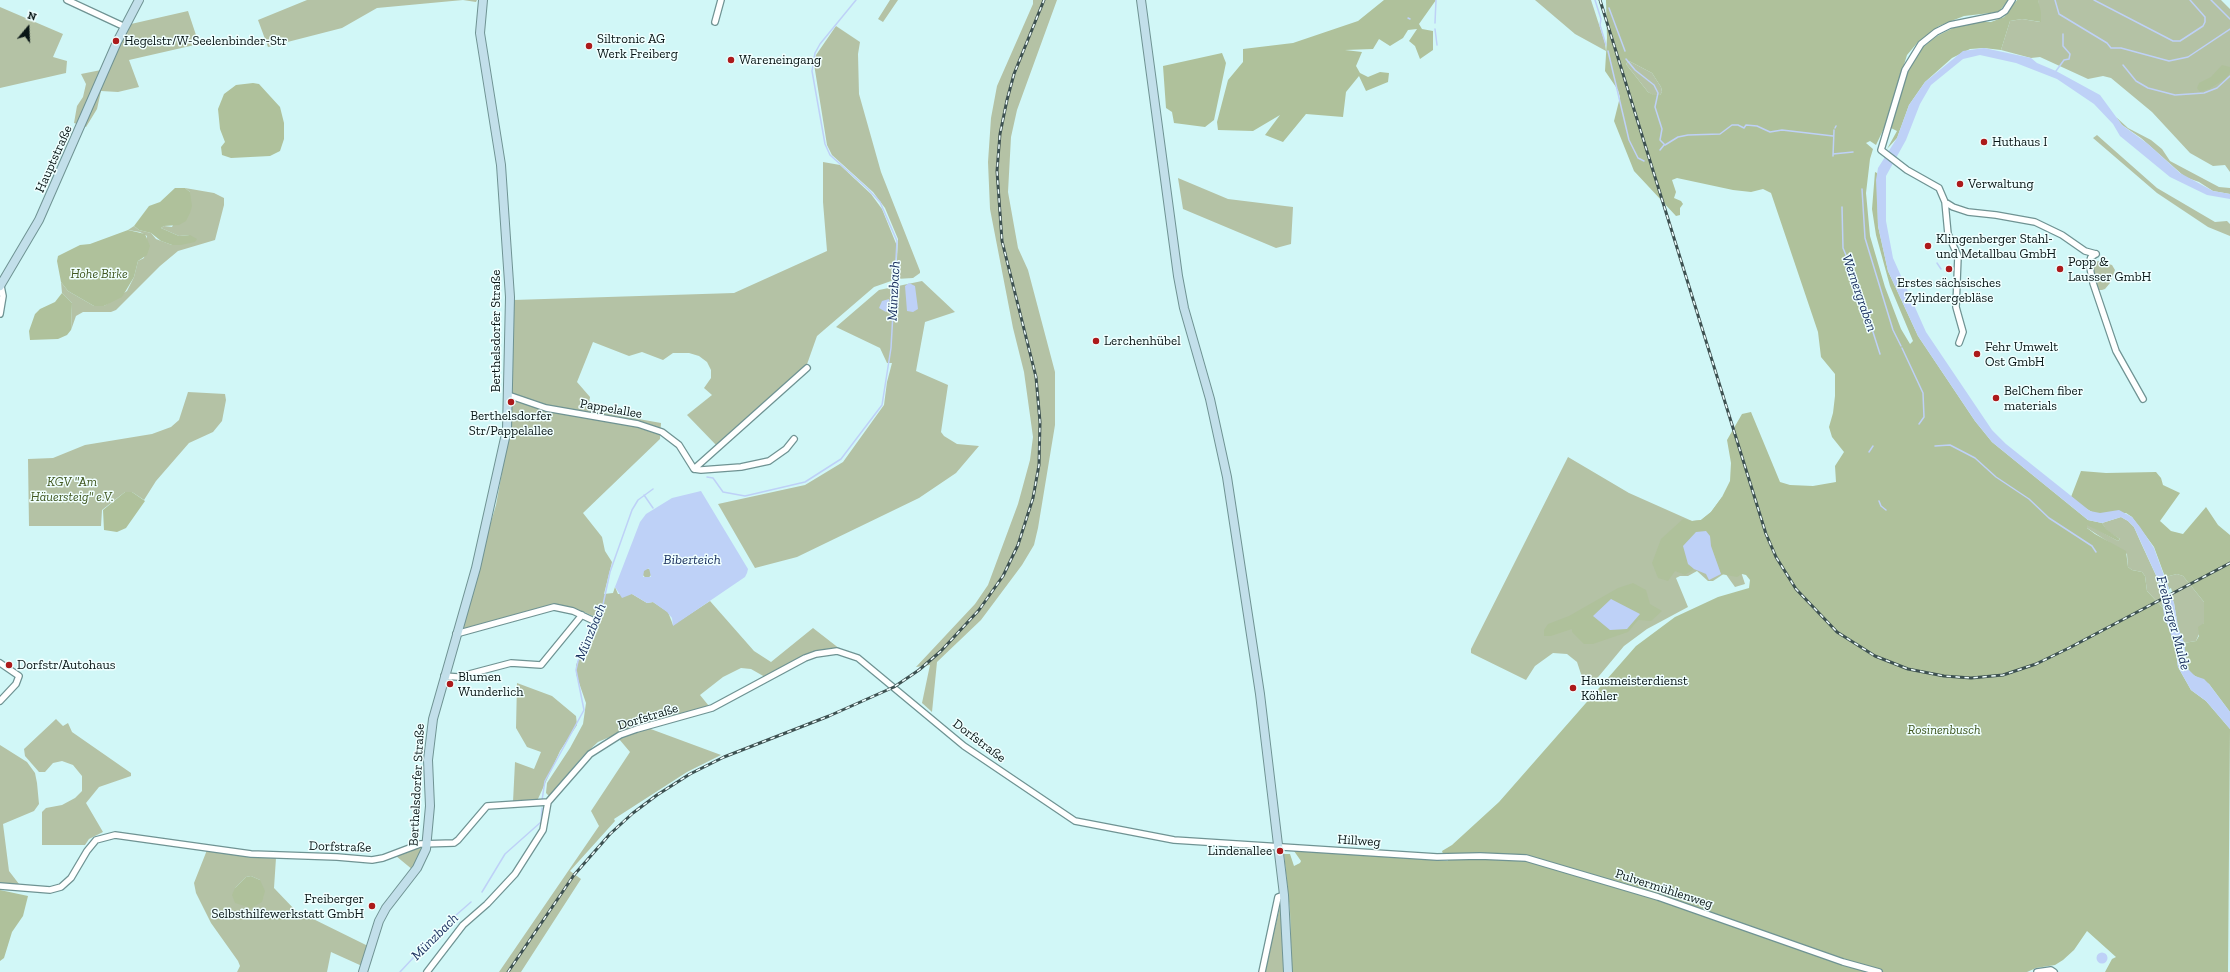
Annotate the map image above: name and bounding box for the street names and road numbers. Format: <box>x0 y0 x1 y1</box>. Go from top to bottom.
street label: Hauptstraße <box>32 123 76 195</box>
street label: Berthelsdorfer Straße <box>488 270 504 392</box>
street label: Pappelallee <box>579 396 643 422</box>
street label: Dorfstraße <box>616 700 680 734</box>
street label: Dorfstraße <box>949 716 1009 766</box>
street label: Berthelsdorfer Straße <box>406 723 428 847</box>
street label: Hillweg <box>1337 832 1381 850</box>
street label: Dorfstraße <box>309 838 371 856</box>
street label: Pulvermühlenweg <box>1613 866 1715 912</box>

